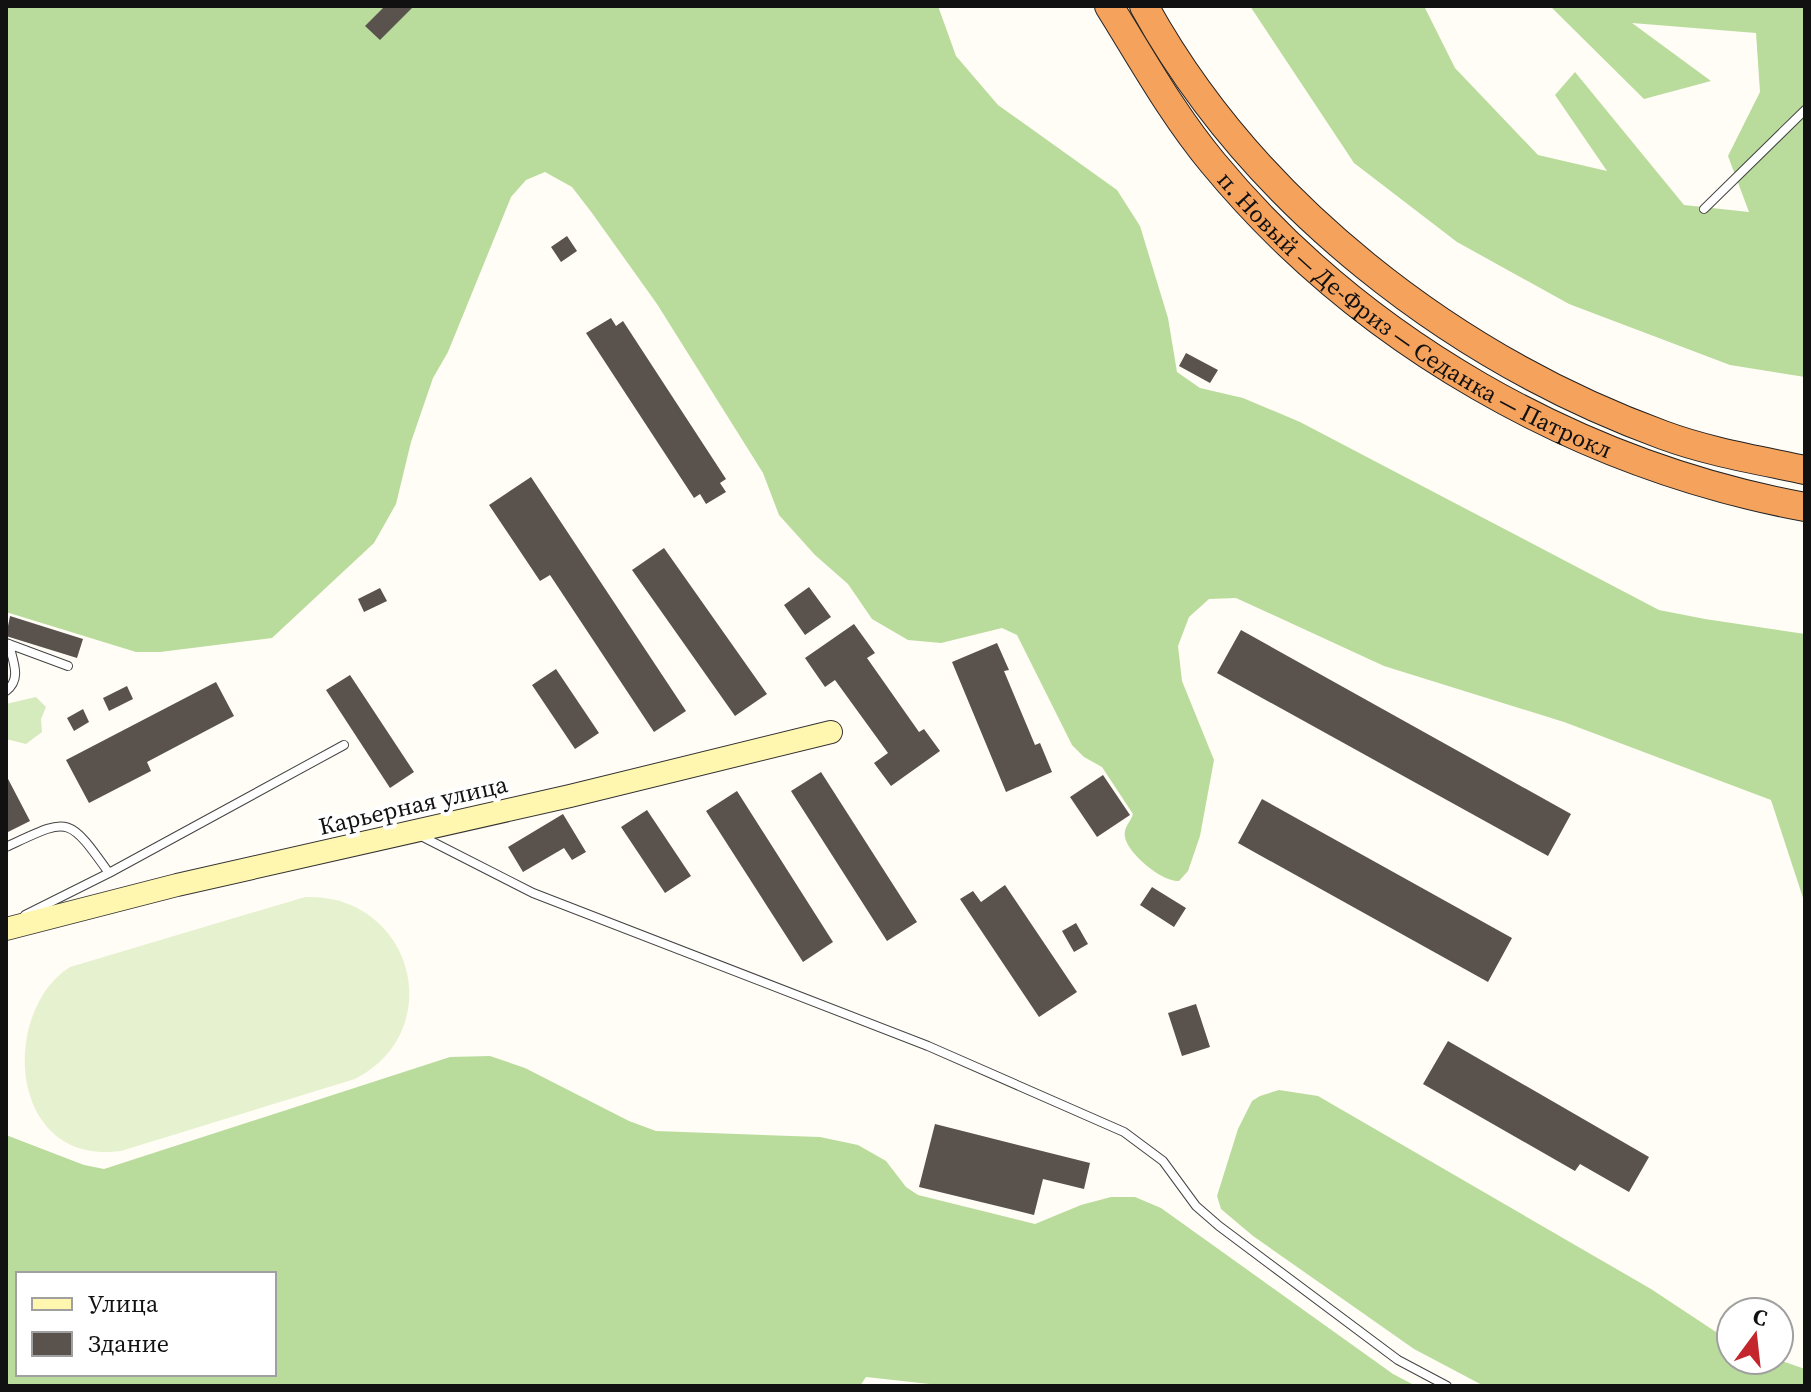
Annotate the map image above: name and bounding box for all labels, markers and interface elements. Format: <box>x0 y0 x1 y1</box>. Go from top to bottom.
street label: п. Новый — Де-Фриз — Седанка — Патрокл <box>1210 164 1617 466</box>
street label: Карьерная улица <box>315 767 511 843</box>
legend <box>16 1272 276 1376</box>
text: Улица <box>88 1287 159 1320</box>
north arrow <box>1715 1296 1795 1376</box>
text: С <box>1750 1300 1771 1333</box>
text: Здание <box>88 1327 169 1360</box>

